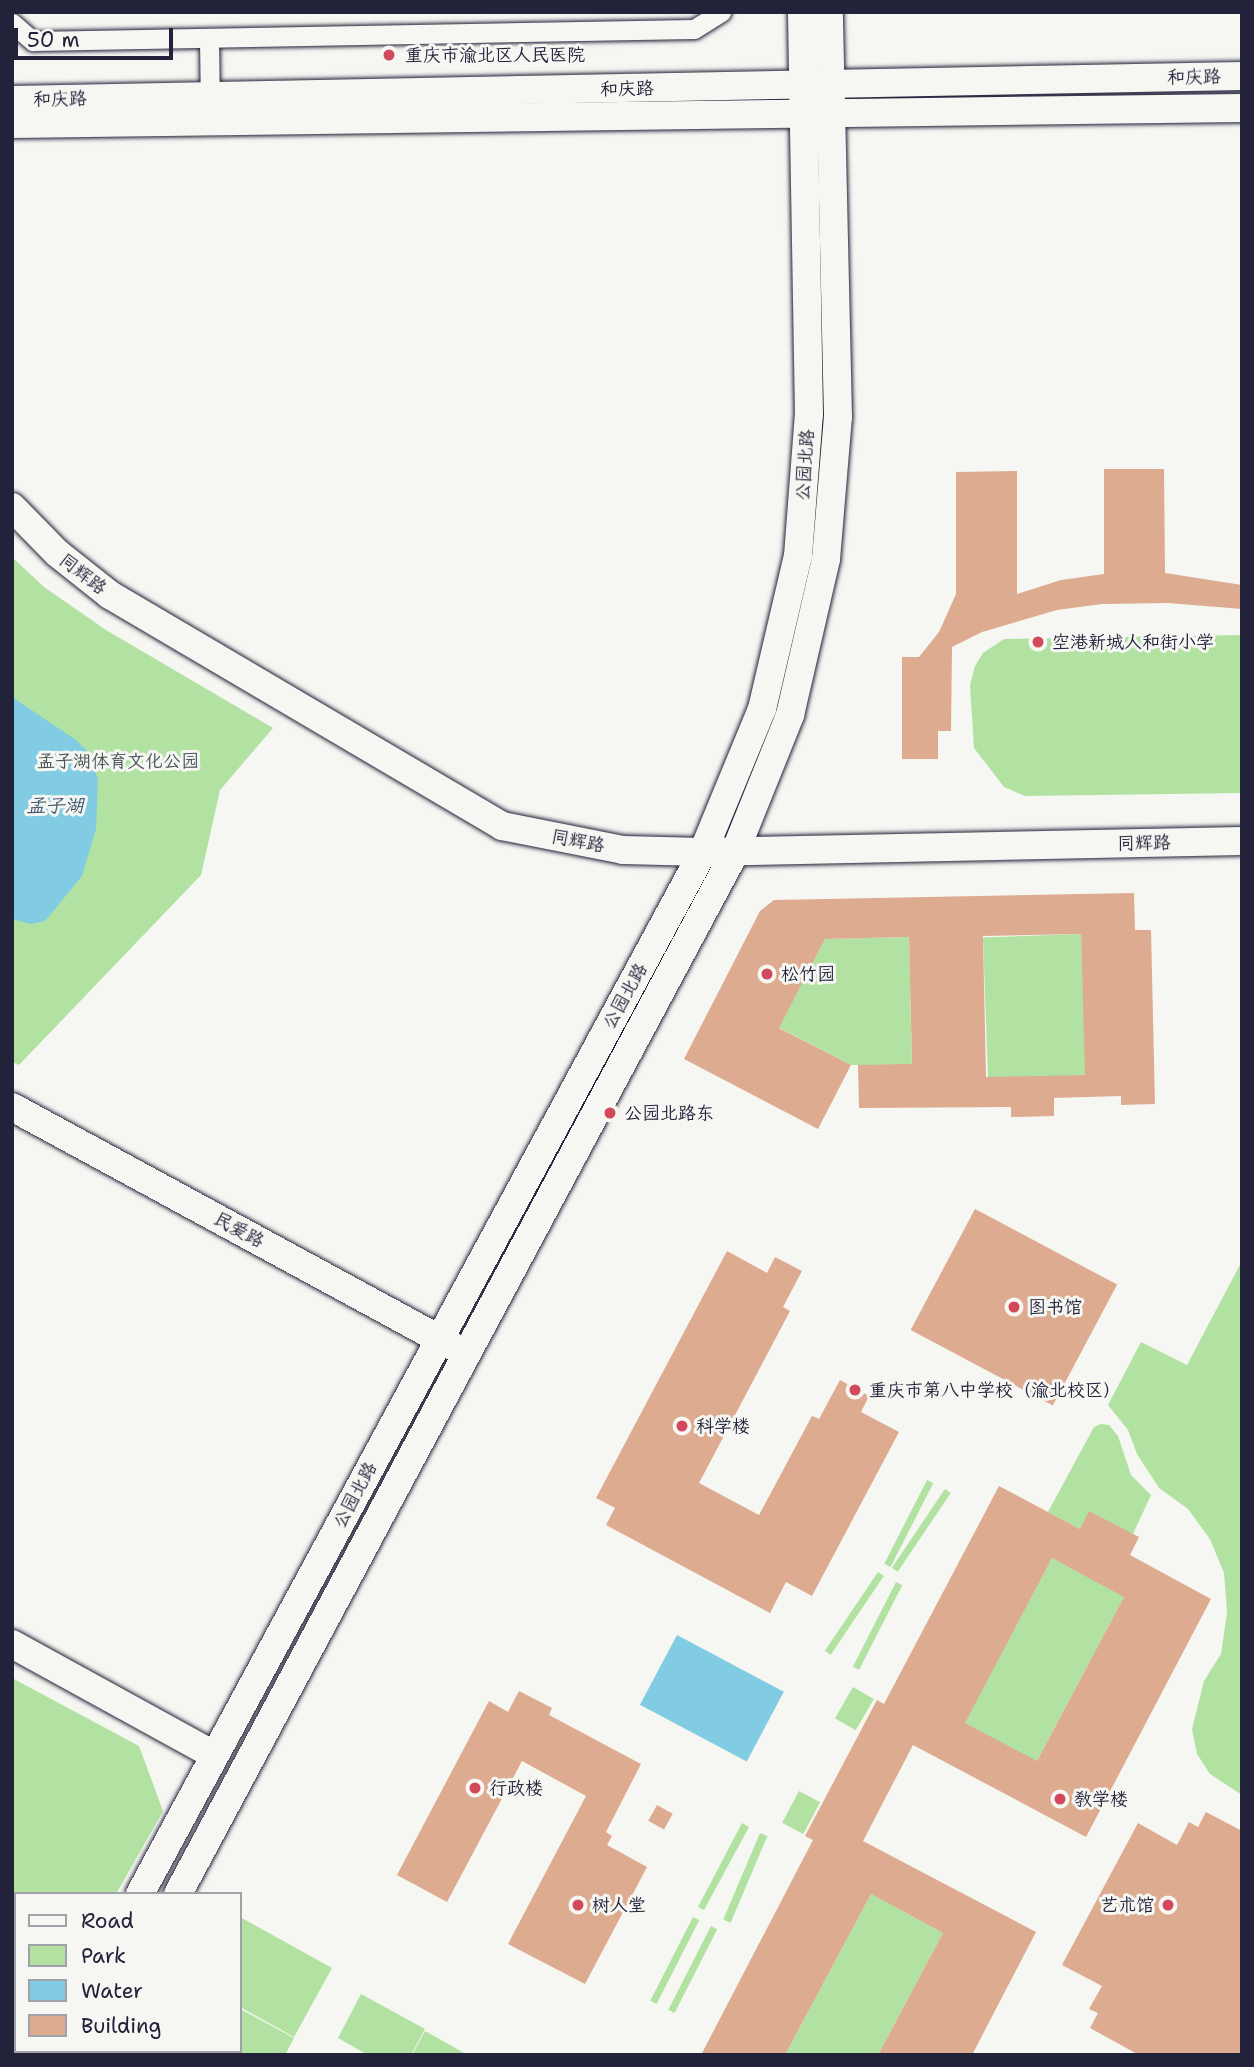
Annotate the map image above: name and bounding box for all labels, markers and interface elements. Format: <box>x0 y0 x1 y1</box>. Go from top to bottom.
scale bar <box>18 14 177 58</box>
text: 50 m <box>27 26 80 54</box>
place label: 重庆市渝北区人民医院 <box>405 44 585 66</box>
marker: 重庆市渝北区人民医院 <box>379 45 399 65</box>
street label: 和庆路 <box>1167 66 1221 88</box>
street label: 和庆路 <box>600 78 654 100</box>
street label: 和庆路 <box>33 88 87 110</box>
street label: 公园北路 <box>792 428 818 502</box>
street label: 同辉路 <box>55 549 111 599</box>
place label: 空港新城人和街小学 <box>1052 631 1214 653</box>
marker: 空港新城人和街小学 <box>1030 634 1046 650</box>
park label: 孟子湖体育文化公园 <box>37 750 199 772</box>
water label: 孟子湖 <box>27 795 83 817</box>
street label: 同辉路 <box>549 825 607 857</box>
street label: 同辉路 <box>1117 832 1171 854</box>
street label: 公园北路 <box>598 959 652 1033</box>
place label: 松竹园 <box>781 963 835 985</box>
marker: 松竹园 <box>759 966 775 982</box>
place label: 公园北路东 <box>624 1102 714 1124</box>
marker: 公园北路东 <box>602 1105 618 1121</box>
street label: 民爱路 <box>210 1208 268 1252</box>
place label: 图书馆 <box>1028 1296 1082 1318</box>
marker: 图书馆 <box>1006 1299 1022 1315</box>
place label: 重庆市第八中学校（渝北校区） <box>869 1379 1121 1401</box>
marker: 重庆市第八中学校（渝北校区） <box>847 1382 863 1398</box>
place label: 科学楼 <box>696 1415 750 1437</box>
marker: 科学楼 <box>674 1418 690 1434</box>
street label: 公园北路 <box>329 1458 381 1532</box>
place label: 行政楼 <box>489 1777 543 1799</box>
marker: 行政楼 <box>467 1780 483 1796</box>
place label: 教学楼 <box>1074 1788 1128 1810</box>
marker: 教学楼 <box>1052 1791 1068 1807</box>
legend <box>14 1892 242 2053</box>
place label: 树人堂 <box>592 1894 646 1916</box>
place label: 艺术馆 <box>1100 1894 1154 1916</box>
marker: 树人堂 <box>570 1897 586 1913</box>
marker: 艺术馆 <box>1160 1897 1176 1913</box>
text: Road <box>81 1907 134 1935</box>
text: Park <box>81 1942 126 1970</box>
text: Water <box>81 1977 143 2005</box>
text: Building <box>81 2012 161 2040</box>

